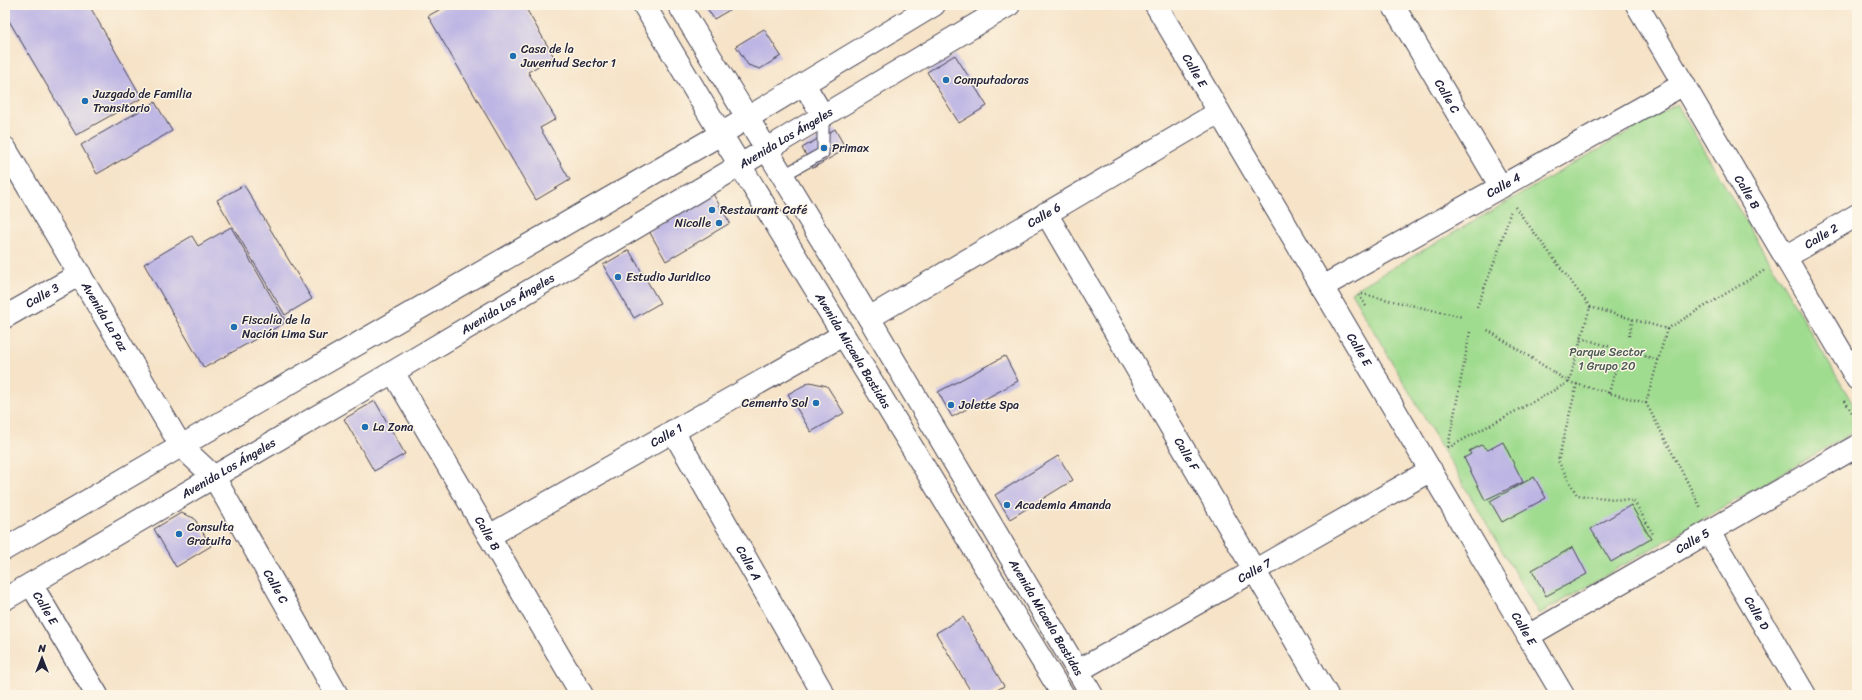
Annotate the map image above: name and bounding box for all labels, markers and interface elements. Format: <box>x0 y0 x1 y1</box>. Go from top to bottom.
place label: Casa de la Juventud Sector 1 <box>520 38 616 74</box>
street label: Calle E <box>1176 49 1214 93</box>
marker: Casa de la Juventud Sector 1 <box>508 51 518 61</box>
place label: Computadoras <box>954 69 1029 91</box>
marker: Computadoras <box>941 75 951 85</box>
street label: Calle C <box>1428 75 1466 118</box>
place label: Juzgado de Familia Transitorio <box>92 83 193 119</box>
marker: Juzgado de Familia Transitorio <box>80 96 90 106</box>
street label: Avenida Los Ángeles <box>734 101 838 175</box>
place label: Primax <box>832 137 870 159</box>
marker: Primax <box>819 143 829 153</box>
street label: Calle 4 <box>1482 166 1525 204</box>
street label: Calle B <box>1728 170 1766 214</box>
street label: Calle 6 <box>1023 196 1065 234</box>
place label: Restaurant Café <box>720 199 807 221</box>
marker: Restaurant Café <box>707 205 717 215</box>
place label: Nicolle <box>675 212 711 234</box>
street label: Calle 2 <box>1800 217 1843 255</box>
marker: Nicolle <box>714 218 724 228</box>
place label: Estudio Juridico <box>626 266 711 288</box>
street label: Avenida Los Ángeles <box>455 267 559 341</box>
marker: Estudio Juridico <box>613 272 623 282</box>
street label: Calle 3 <box>21 277 64 314</box>
street label: Avenida La Paz <box>75 277 134 356</box>
street label: Avenida Micaela Bastidas <box>809 287 897 413</box>
place label: Fiscalía de la Nación Lima Sur <box>242 309 329 345</box>
marker: Fiscalía de la Nación Lima Sur <box>229 322 239 332</box>
street label: Calle E <box>1341 328 1379 372</box>
park label: Parque Sector 1 Grupo 20 <box>1569 341 1646 377</box>
place label: Cemento Sol <box>742 392 809 414</box>
place label: Jolette Spa <box>958 394 1019 416</box>
marker: Cemento Sol <box>811 398 821 408</box>
marker: Jolette Spa <box>946 400 956 410</box>
place label: La Zona <box>373 416 413 438</box>
street label: Calle 1 <box>646 417 687 453</box>
marker: La Zona <box>360 422 370 432</box>
street label: Avenida Los Ángeles <box>176 432 280 505</box>
street label: Calle F <box>1168 433 1206 476</box>
place label: Academia Amanda <box>1014 494 1111 516</box>
marker: Academia Amanda <box>1002 500 1012 510</box>
street label: Calle B <box>469 512 507 555</box>
place label: Consulta Gratuita <box>187 516 234 552</box>
street label: Calle 5 <box>1671 522 1714 560</box>
marker: Consulta Gratuita <box>174 529 184 539</box>
street label: Calle A <box>730 541 767 585</box>
street label: Calle 7 <box>1233 551 1277 589</box>
street label: Avenida Micaela Bastidas <box>1002 554 1089 680</box>
street label: Calle C <box>257 565 295 608</box>
street label: Calle E <box>27 587 65 630</box>
street label: Calle D <box>1738 592 1776 635</box>
street label: Calle E <box>1505 607 1543 651</box>
north arrow <box>22 638 62 678</box>
text: N <box>37 639 46 658</box>

